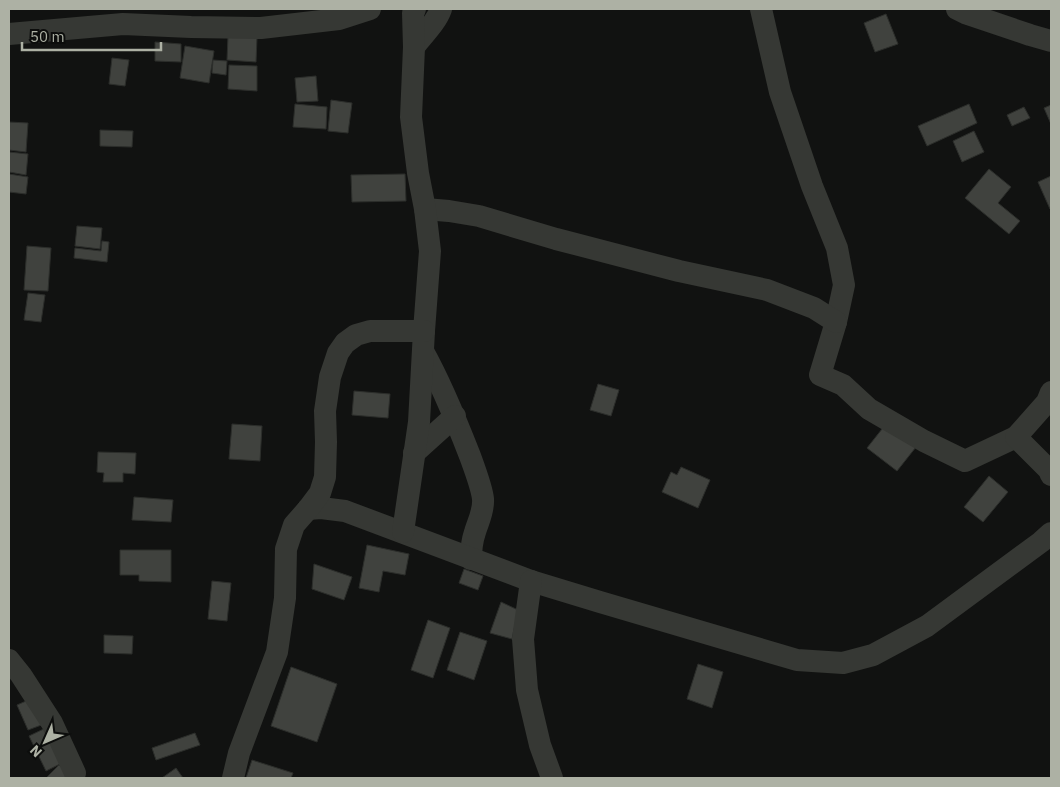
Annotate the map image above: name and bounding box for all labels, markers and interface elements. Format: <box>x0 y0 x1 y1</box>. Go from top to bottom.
scale bar <box>22 20 161 52</box>
text: 50 m <box>30 27 65 46</box>
north arrow <box>20 717 70 767</box>
text: N <box>26 741 46 761</box>

